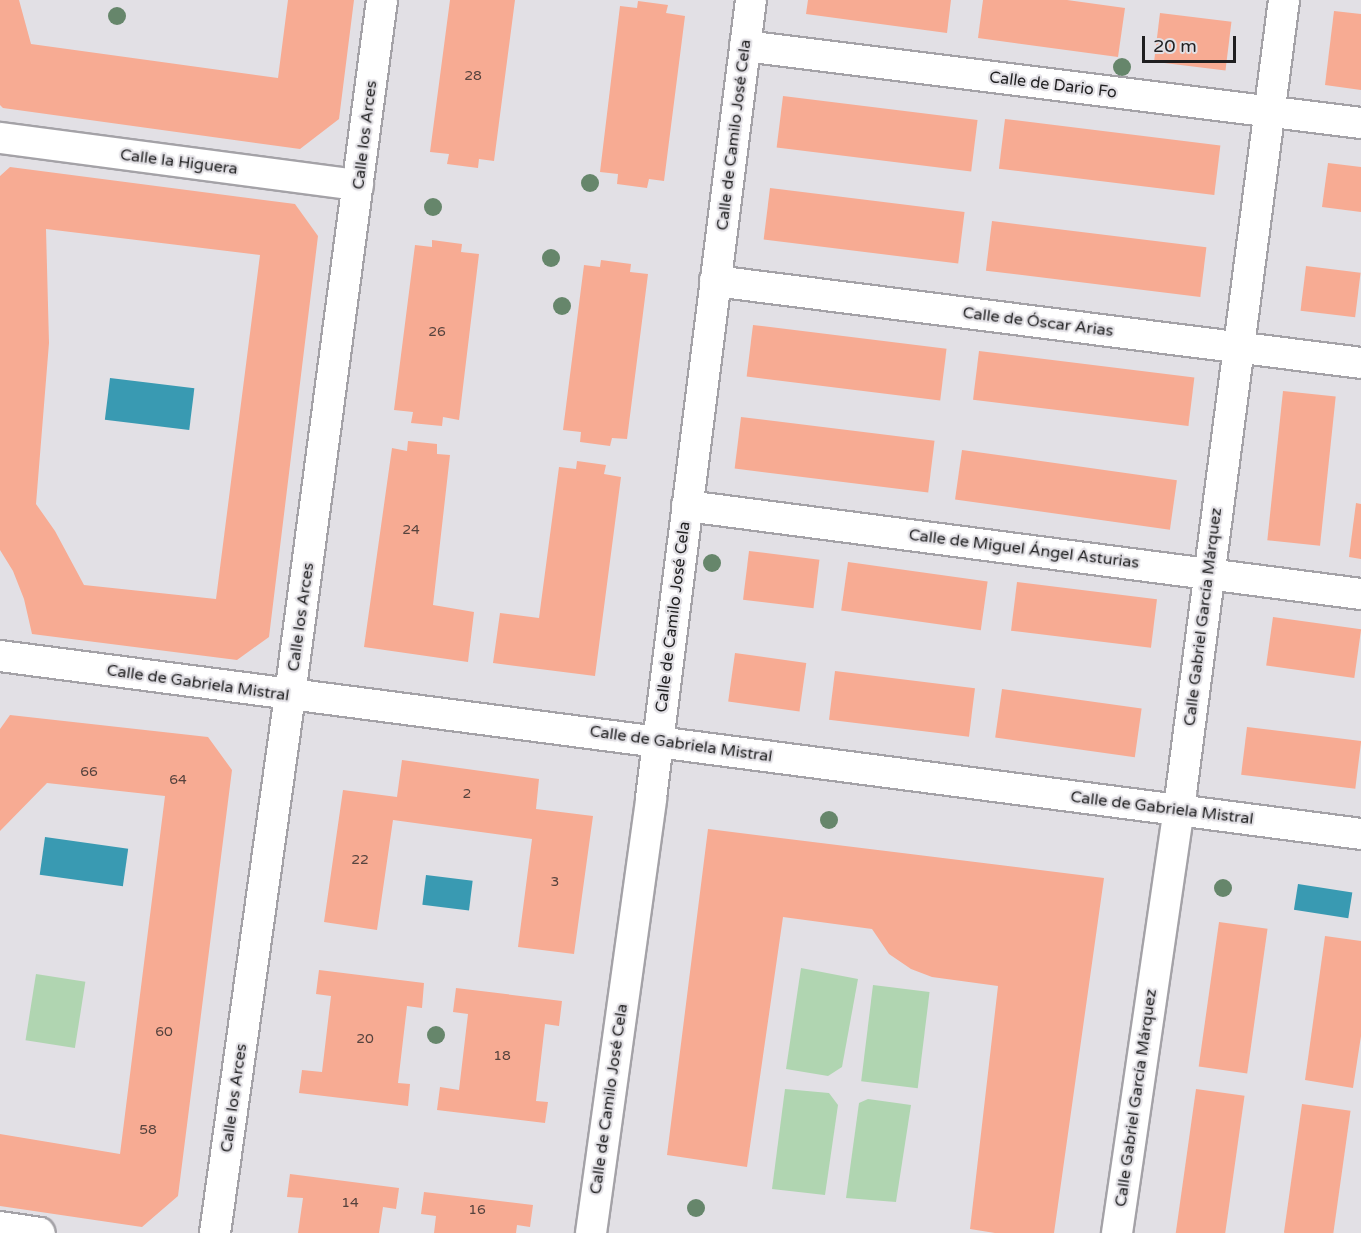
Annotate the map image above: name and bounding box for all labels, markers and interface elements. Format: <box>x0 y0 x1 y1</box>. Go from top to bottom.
scale bar <box>1145 24 1240 62</box>
text: 20 m <box>1153 35 1197 57</box>
street label: Calle de Camilo José Cela <box>713 38 755 232</box>
house number: 28 <box>464 68 482 84</box>
street label: Calle de Dario Fo <box>988 68 1118 102</box>
street label: Calle los Arces <box>349 79 381 191</box>
street label: Calle la Higuera <box>119 145 239 179</box>
street label: Calle de Óscar Arias <box>962 303 1114 341</box>
house number: 26 <box>428 324 446 340</box>
street label: Calle Gabriel García Márquez <box>1180 507 1226 727</box>
street label: Calle de Camilo José Cela <box>652 520 694 714</box>
house number: 24 <box>402 522 420 538</box>
street label: Calle de Miguel Ángel Asturias <box>908 525 1140 573</box>
street label: Calle los Arces <box>284 561 318 673</box>
street label: Calle de Gabriela Mistral <box>105 661 291 705</box>
street label: Calle de Gabriela Mistral <box>588 722 774 766</box>
house number: 66 <box>80 764 98 780</box>
house number: 64 <box>169 772 187 788</box>
house number: 2 <box>463 786 471 802</box>
street label: Calle de Gabriela Mistral <box>1069 787 1255 829</box>
house number: 22 <box>351 852 369 868</box>
house number: 3 <box>551 874 559 890</box>
street label: Calle Gabriel García Márquez <box>1111 988 1161 1208</box>
street label: Calle de Camilo José Cela <box>586 1002 632 1196</box>
house number: 60 <box>155 1024 173 1040</box>
house number: 20 <box>356 1031 374 1047</box>
street label: Calle los Arces <box>217 1042 251 1154</box>
house number: 18 <box>493 1048 511 1064</box>
house number: 58 <box>139 1122 157 1138</box>
house number: 14 <box>341 1195 359 1211</box>
house number: 16 <box>468 1202 486 1218</box>

